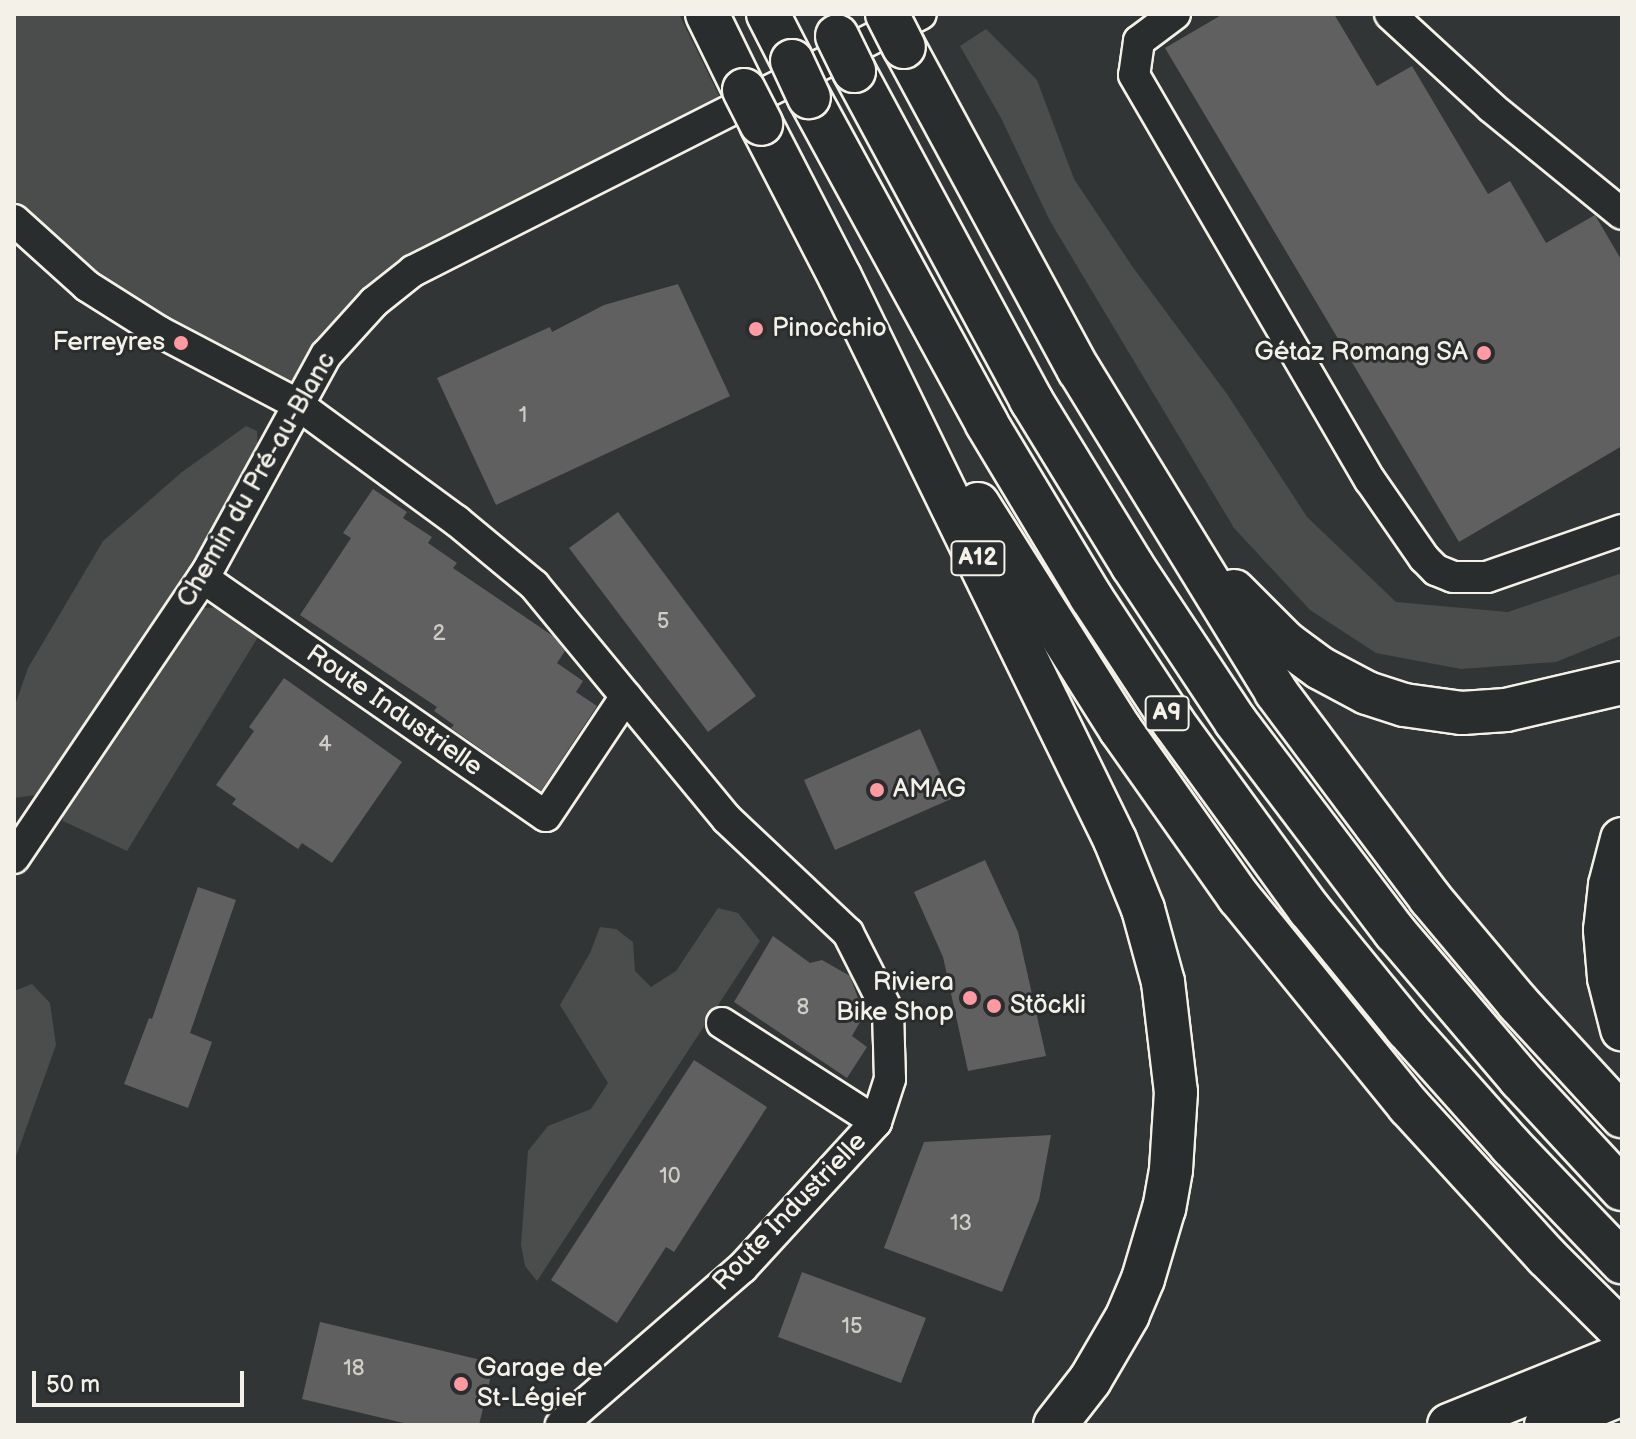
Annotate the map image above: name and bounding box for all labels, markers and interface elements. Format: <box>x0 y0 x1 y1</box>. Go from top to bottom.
place label: Pinocchio <box>772 313 887 345</box>
marker: Pinocchio <box>747 320 765 338</box>
place label: Ferreyres <box>53 327 165 359</box>
marker: Ferreyres <box>172 334 190 352</box>
place label: Gétaz Romang SA <box>1254 337 1468 369</box>
marker: Gétaz Romang SA <box>1475 344 1493 362</box>
street label: Chemin du Pré-au-Blanc <box>171 347 343 613</box>
house number: 1 <box>519 403 527 429</box>
road number: A12 <box>950 538 1006 578</box>
house number: 5 <box>657 609 669 635</box>
house number: 2 <box>433 621 445 647</box>
street label: Route Industrielle <box>300 639 488 783</box>
road number: A9 <box>1143 693 1191 733</box>
house number: 4 <box>318 732 332 758</box>
place label: AMAG <box>893 774 966 806</box>
marker: AMAG <box>868 781 886 799</box>
place label: Riviera Bike Shop <box>835 967 954 1028</box>
marker: Riviera Bike Shop <box>961 989 979 1007</box>
place label: Stöckli <box>1010 990 1086 1022</box>
house number: 8 <box>797 995 809 1021</box>
marker: Stöckli <box>985 997 1003 1015</box>
street label: Route Industrielle <box>707 1126 873 1298</box>
house number: 10 <box>659 1164 681 1190</box>
house number: 13 <box>950 1211 972 1237</box>
house number: 15 <box>841 1314 863 1340</box>
place label: Garage de St-Légier <box>477 1353 603 1414</box>
scale bar <box>36 1355 248 1405</box>
house number: 18 <box>343 1356 365 1382</box>
text: 50 m <box>46 1370 100 1399</box>
marker: Garage de St-Légier <box>452 1375 470 1393</box>

